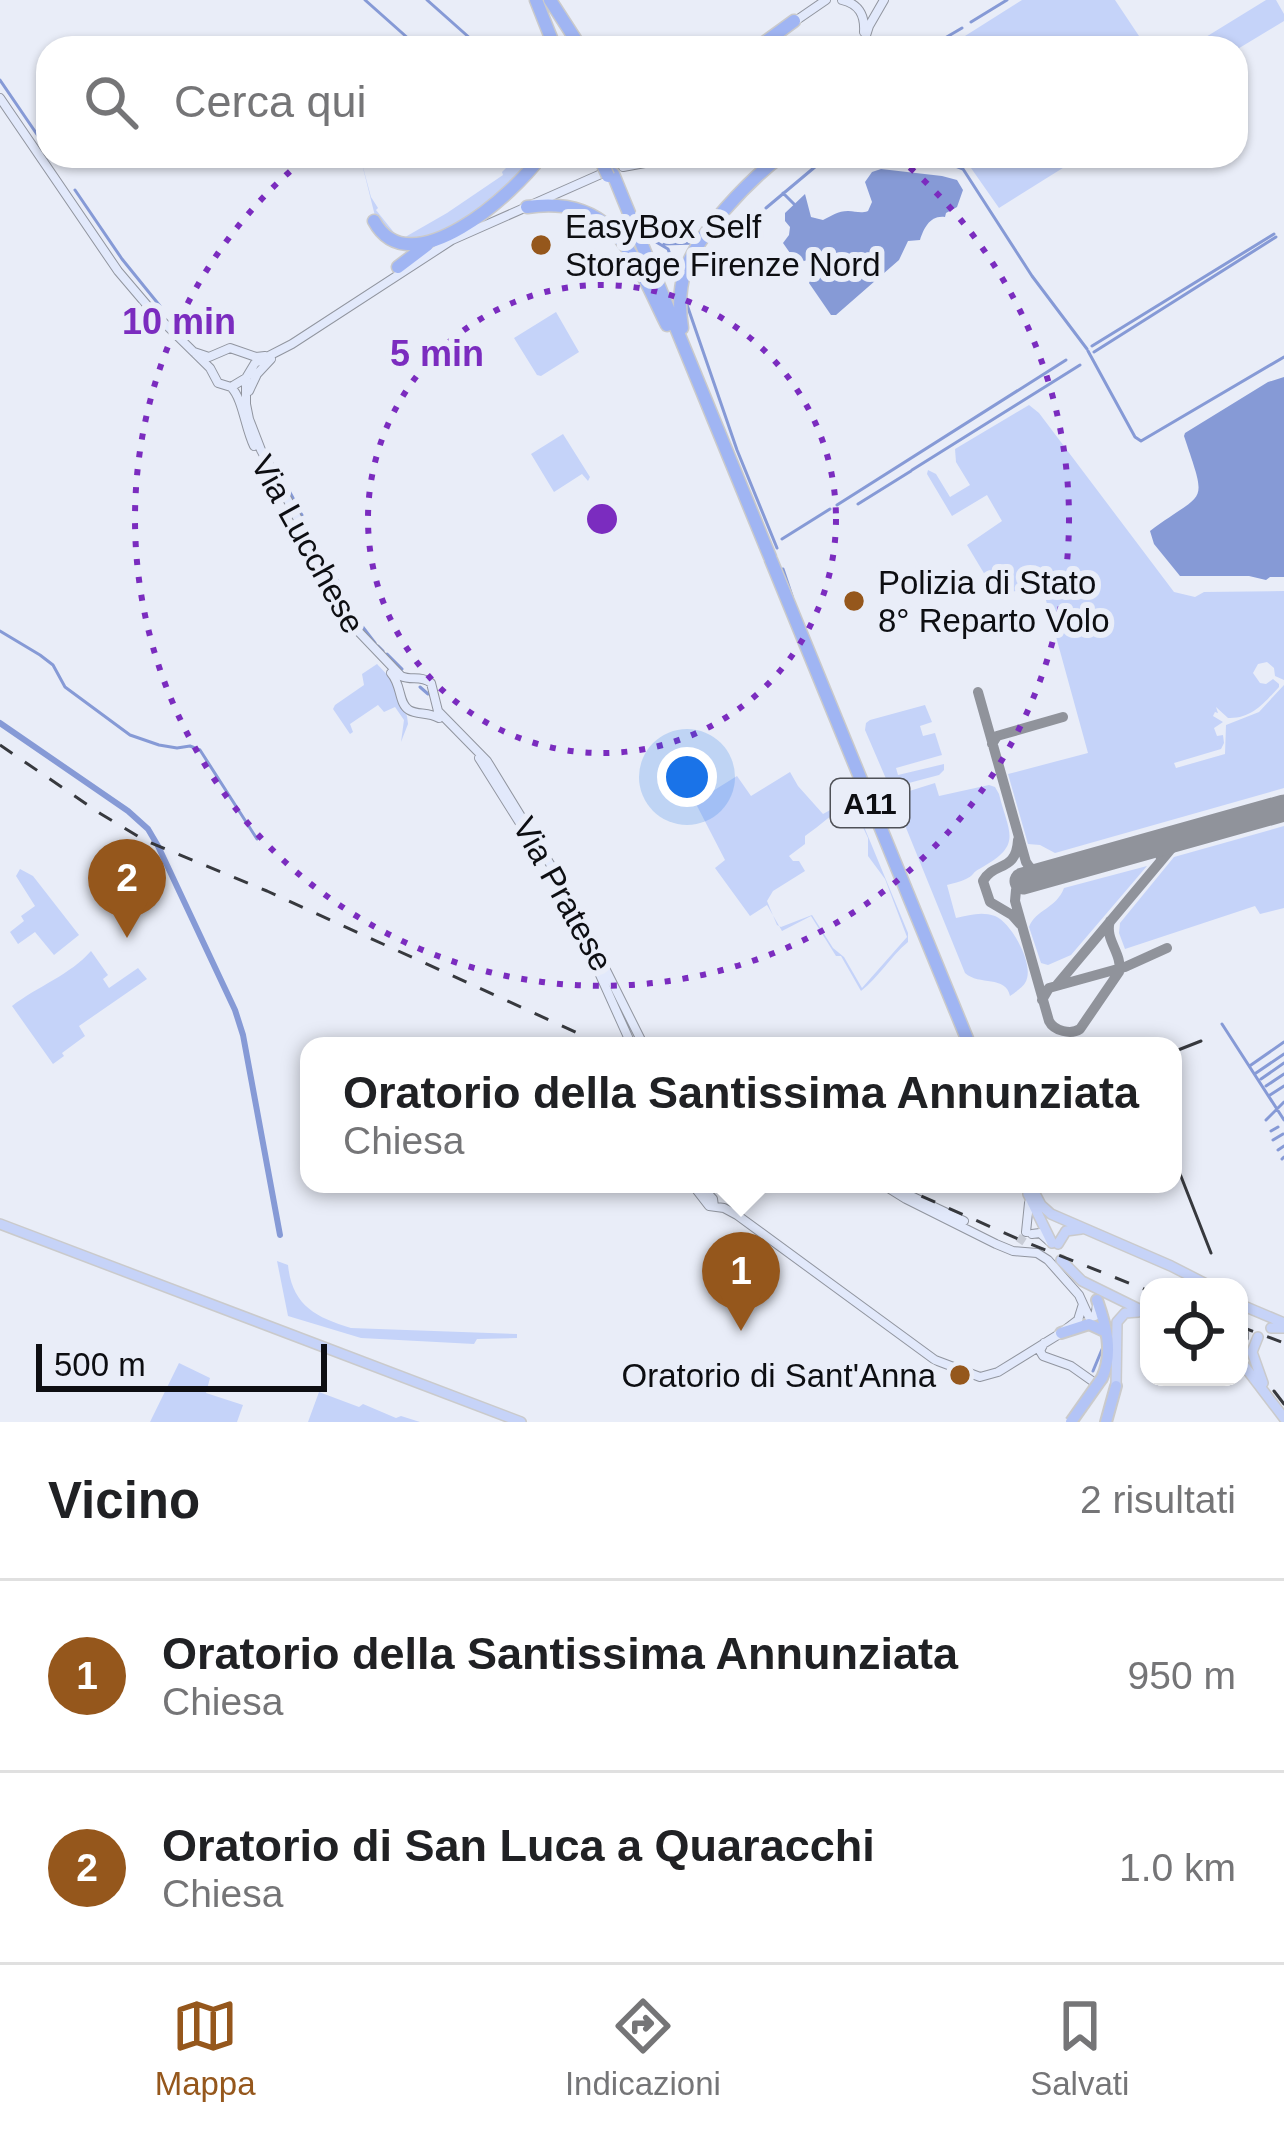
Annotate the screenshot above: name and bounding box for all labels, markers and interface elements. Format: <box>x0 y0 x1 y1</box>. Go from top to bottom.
search box <box>36 36 1248 168</box>
icon: search <box>78 69 144 135</box>
text: Cerca qui <box>174 76 367 127</box>
place label: EasyBox Self Storage Firenze Nord <box>565 208 880 283</box>
marker: EasyBox Self Storage Firenze Nord <box>528 232 554 258</box>
text: 10 min <box>122 301 236 342</box>
text: 5 min <box>390 333 484 374</box>
street label: Via Lucchese <box>244 449 372 639</box>
centre of rings <box>581 498 623 540</box>
place label: Polizia di Stato 8° Reparto Volo <box>878 564 1110 639</box>
marker: Polizia di Stato 8° Reparto Volo <box>841 588 867 614</box>
your location <box>657 747 717 807</box>
road number: A11 <box>831 779 909 827</box>
street label: Via Pratese <box>506 811 620 977</box>
pin: 2 <box>88 839 166 938</box>
popup <box>300 1037 1182 1193</box>
text: Oratorio della Santissima Annunziata <box>343 1067 1139 1118</box>
text: Chiesa <box>343 1119 464 1162</box>
pin: 1 <box>702 1232 780 1331</box>
map controls <box>1140 1278 1248 1386</box>
button: locate <box>1140 1278 1248 1386</box>
scale bar <box>36 1338 327 1391</box>
text: 500 m <box>54 1346 146 1383</box>
place label: Oratorio di Sant'Anna <box>622 1357 937 1394</box>
marker: Oratorio di Sant'Anna <box>947 1362 973 1388</box>
text: Vicino <box>48 1472 200 1529</box>
text: 2 risultati <box>1080 1478 1236 1521</box>
text: Oratorio della Santissima Annunziata <box>162 1628 958 1679</box>
text: 1 <box>76 1654 98 1697</box>
text: 950 m <box>1128 1654 1236 1697</box>
text: Chiesa <box>162 1680 283 1723</box>
text: Oratorio di San Luca a Quaracchi <box>162 1820 875 1871</box>
text: 2 <box>76 1846 98 1889</box>
text: 1.0 km <box>1119 1846 1236 1889</box>
text: Chiesa <box>162 1872 283 1915</box>
tab: Mappa <box>155 1993 256 2103</box>
tab: Indicazioni <box>565 1993 721 2103</box>
tab: Salvati <box>1030 1993 1129 2103</box>

